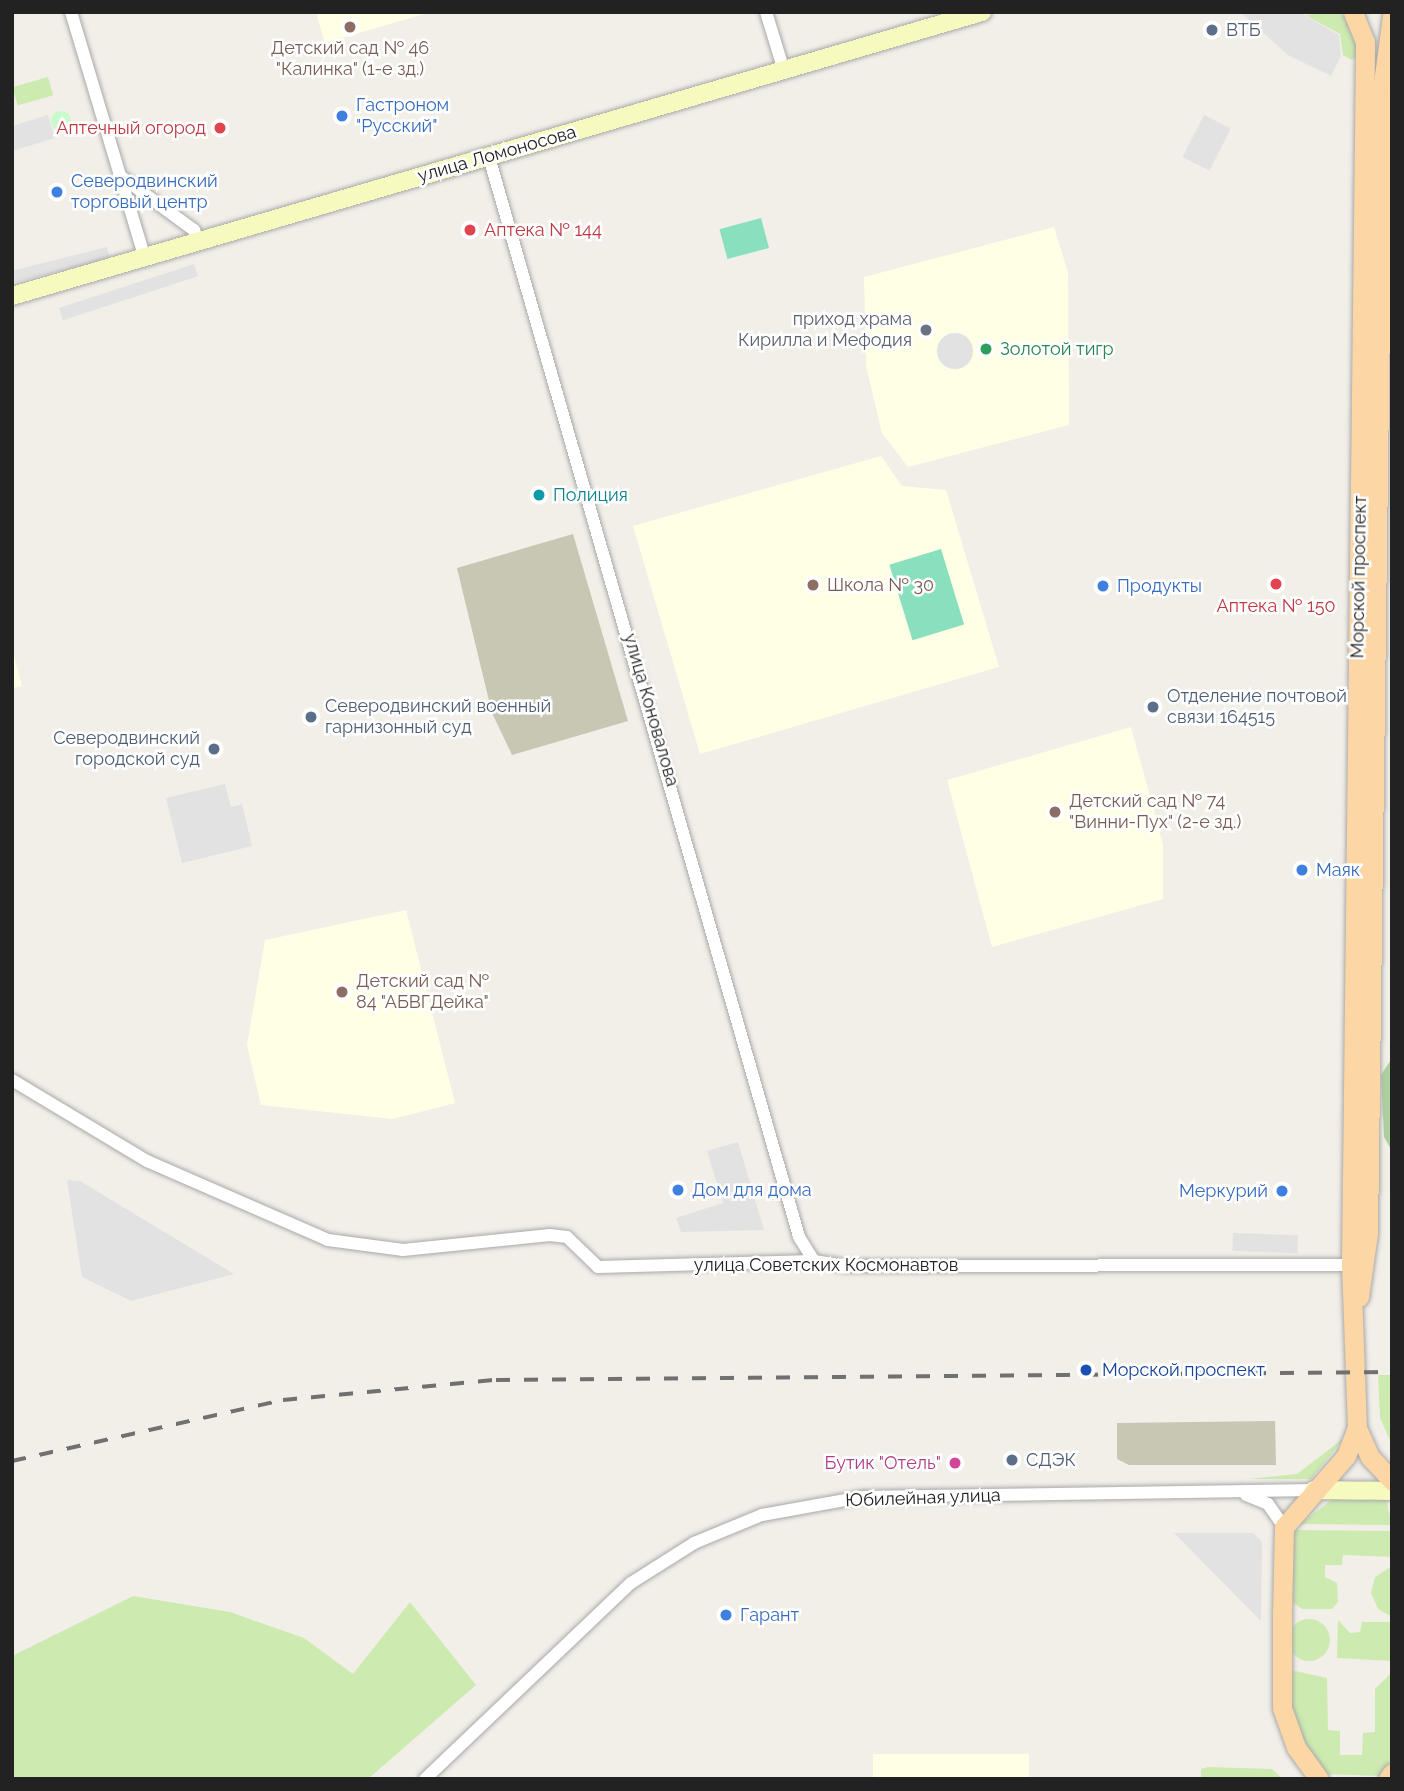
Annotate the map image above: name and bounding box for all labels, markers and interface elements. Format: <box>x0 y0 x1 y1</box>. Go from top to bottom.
marker: Детский сад № 46 "Калинка" (1-е зд.) <box>342 19 358 35</box>
place label: ВТБ <box>1226 19 1261 41</box>
marker: ВТБ <box>1204 22 1220 38</box>
place label: Детский сад № 46 "Калинка" (1-е зд.) <box>271 38 429 80</box>
place label: Гастроном "Русский" <box>356 95 449 138</box>
marker: Гастроном "Русский" <box>334 108 350 124</box>
place label: Аптечный огород <box>56 117 206 139</box>
marker: Аптечный огород <box>212 120 228 136</box>
street label: улица Ломоносова <box>415 121 579 187</box>
place label: Северодвинский торговый центр <box>71 171 218 214</box>
marker: Северодвинский торговый центр <box>49 184 65 200</box>
place label: Аптека № 144 <box>484 219 602 241</box>
marker: Аптека № 144 <box>462 222 478 238</box>
place label: приход храма Кирилла и Мефодия <box>738 309 912 352</box>
marker: приход храма Кирилла и Мефодия <box>918 322 934 338</box>
place label: Золотой тигр <box>1000 338 1114 360</box>
marker: Золотой тигр <box>978 341 994 357</box>
place label: Полиция <box>553 484 628 506</box>
marker: Полиция <box>531 487 547 503</box>
street label: Морской проспект <box>1347 495 1371 659</box>
place label: Школа № 30 <box>827 574 934 596</box>
place label: Продукты <box>1117 575 1202 597</box>
marker: Аптека № 150 <box>1268 576 1284 592</box>
marker: Школа № 30 <box>805 577 821 593</box>
marker: Продукты <box>1095 578 1111 594</box>
place label: Аптека № 150 <box>1217 595 1335 617</box>
street label: улица Коновалова <box>619 631 683 789</box>
place label: Отделение почтовой связи 164515 <box>1167 686 1347 728</box>
place label: Северодвинский военный гарнизонный суд <box>325 696 551 738</box>
marker: Отделение почтовой связи 164515 <box>1145 699 1161 715</box>
marker: Северодвинский военный гарнизонный суд <box>303 709 319 725</box>
place label: Северодвинский городской суд <box>53 728 200 770</box>
marker: Северодвинский городской суд <box>206 741 222 757</box>
place label: Детский сад № 74 "Винни-Пух" (2-е зд.) <box>1069 791 1242 834</box>
marker: Детский сад № 74 "Винни-Пух" (2-е зд.) <box>1047 804 1063 820</box>
place label: Маяк <box>1316 859 1360 881</box>
marker: Маяк <box>1294 862 1310 878</box>
place label: Детский сад № 84 "АБВГДейка" <box>356 971 489 1014</box>
marker: Детский сад № 84 "АБВГДейка" <box>334 984 350 1000</box>
place label: Дом для дома <box>692 1179 812 1201</box>
place label: Меркурий <box>1179 1180 1268 1202</box>
marker: Дом для дома <box>670 1182 686 1198</box>
marker: Меркурий <box>1274 1183 1290 1199</box>
street label: улица Советских Космонавтов <box>694 1254 958 1276</box>
place label: Морской проспект <box>1102 1359 1265 1381</box>
marker: Морской проспект <box>1076 1360 1096 1380</box>
place label: СДЭК <box>1026 1449 1076 1471</box>
place label: Бутик "Отель" <box>824 1452 941 1474</box>
marker: СДЭК <box>1004 1452 1020 1468</box>
marker: Бутик "Отель" <box>947 1455 963 1471</box>
street label: Юбилейная улица <box>845 1484 1001 1512</box>
place label: Гарант <box>740 1604 799 1626</box>
marker: Гарант <box>718 1607 734 1623</box>

